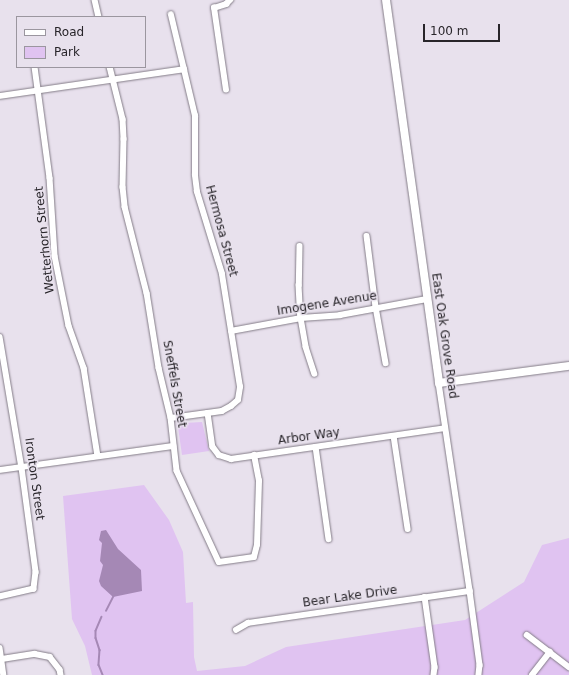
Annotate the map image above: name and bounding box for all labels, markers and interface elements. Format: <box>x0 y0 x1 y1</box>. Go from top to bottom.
legend <box>16 16 146 68</box>
scale bar <box>425 16 502 42</box>
text: 100 m <box>430 24 468 38</box>
text: Road <box>54 25 84 39</box>
text: Park <box>54 45 80 59</box>
street label: Hermosa Street <box>202 184 240 278</box>
street label: Wetterhorn Street <box>32 186 58 294</box>
street label: East Oak Grove Road <box>428 272 460 400</box>
street label: Imogene Avenue <box>276 289 378 319</box>
street label: Sneffels Street <box>159 339 189 429</box>
street label: Arbor Way <box>277 426 341 448</box>
street label: Ironton Street <box>21 437 47 521</box>
street label: Bear Lake Drive <box>302 583 398 611</box>

